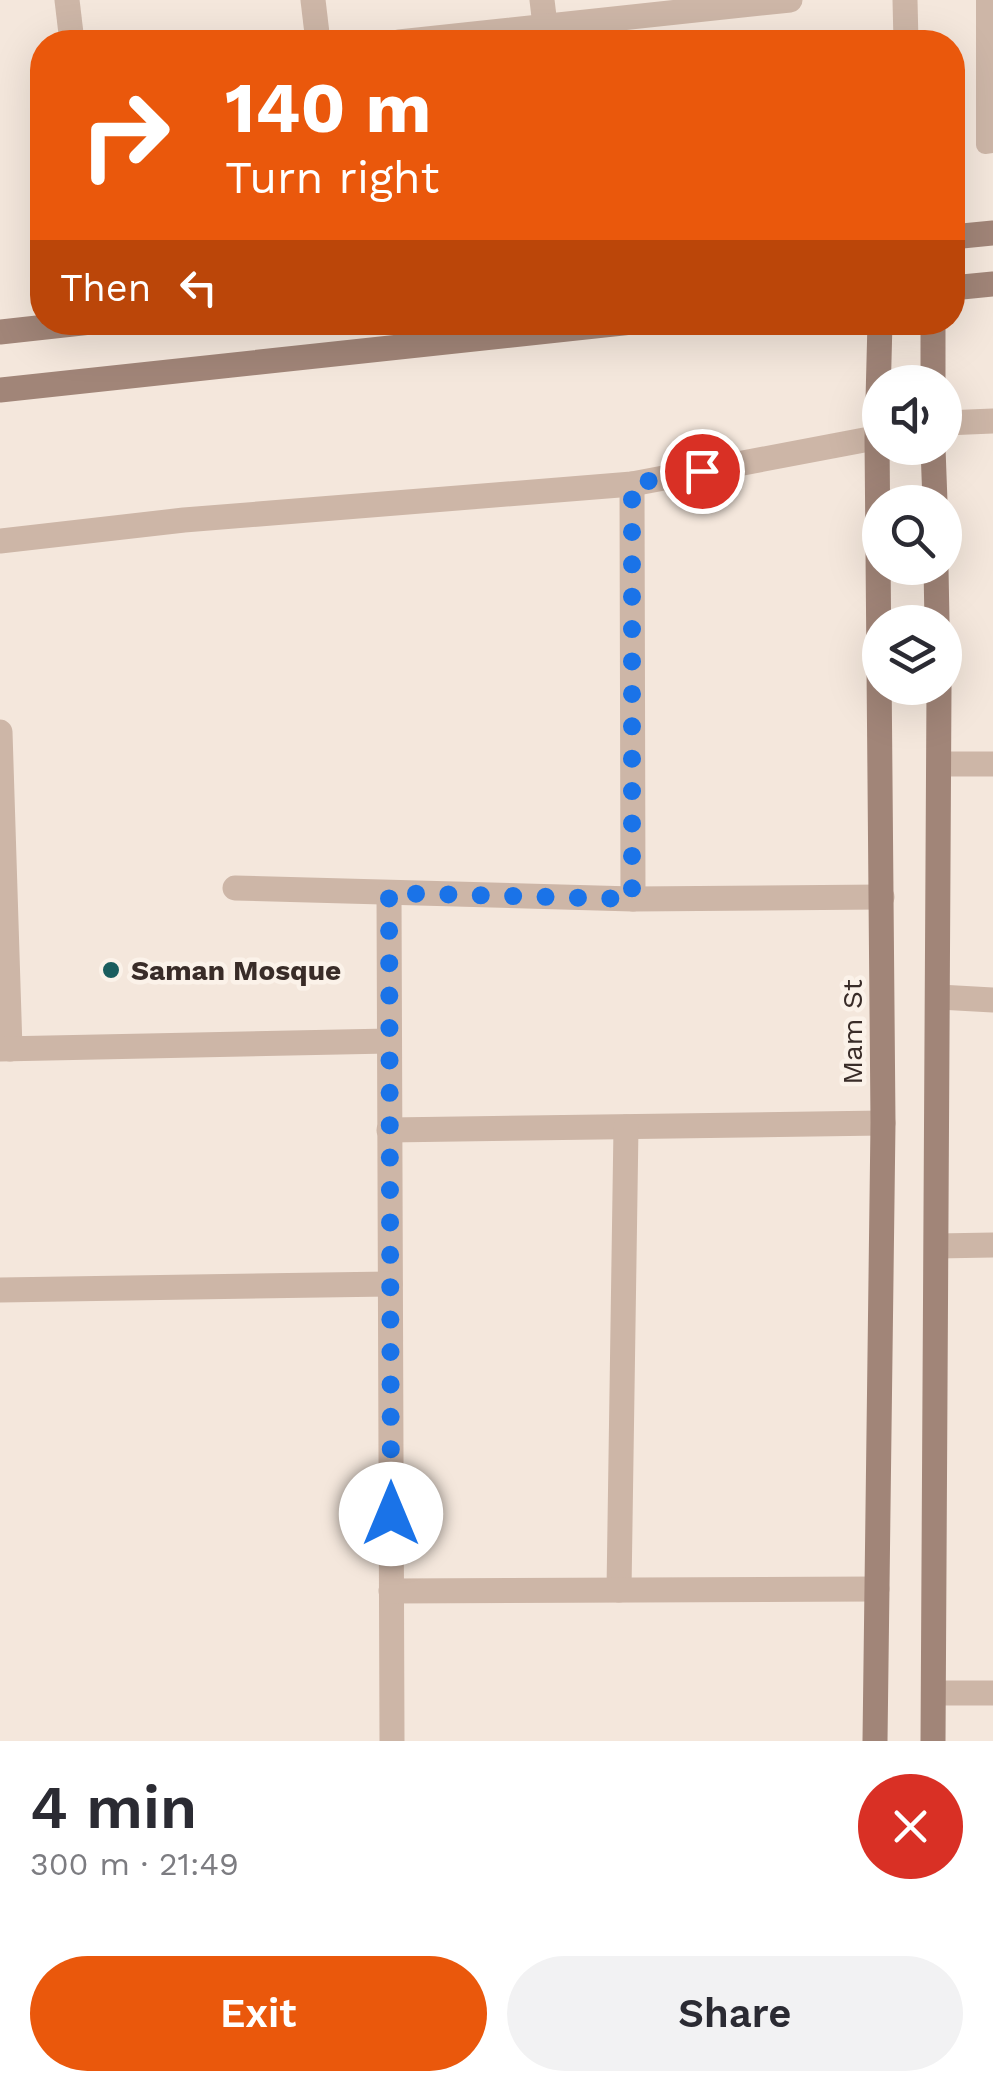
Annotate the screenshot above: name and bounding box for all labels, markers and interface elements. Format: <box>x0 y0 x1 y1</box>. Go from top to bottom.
text: 140 m <box>225 67 431 149</box>
icon: right <box>60 70 190 200</box>
text: Turn right <box>225 151 439 204</box>
icon: left <box>171 260 226 315</box>
text: Then <box>60 266 151 310</box>
map controls <box>862 365 962 705</box>
button: sound <box>862 365 962 465</box>
pin <box>660 429 745 514</box>
icon: arrive <box>675 444 730 499</box>
button: search <box>862 485 962 585</box>
button: layers <box>862 605 962 705</box>
place label: Saman Mosque <box>131 954 341 987</box>
marker: Saman Mosque <box>100 959 122 981</box>
street label: Mam St <box>836 979 869 1085</box>
position arrow <box>339 1462 443 1566</box>
text: 4 min <box>30 1772 197 1843</box>
button: close <box>858 1774 963 1879</box>
text: 300 m · 21:49 <box>30 1845 239 1883</box>
button: Exit <box>30 1956 487 2071</box>
button: Share <box>507 1956 963 2071</box>

